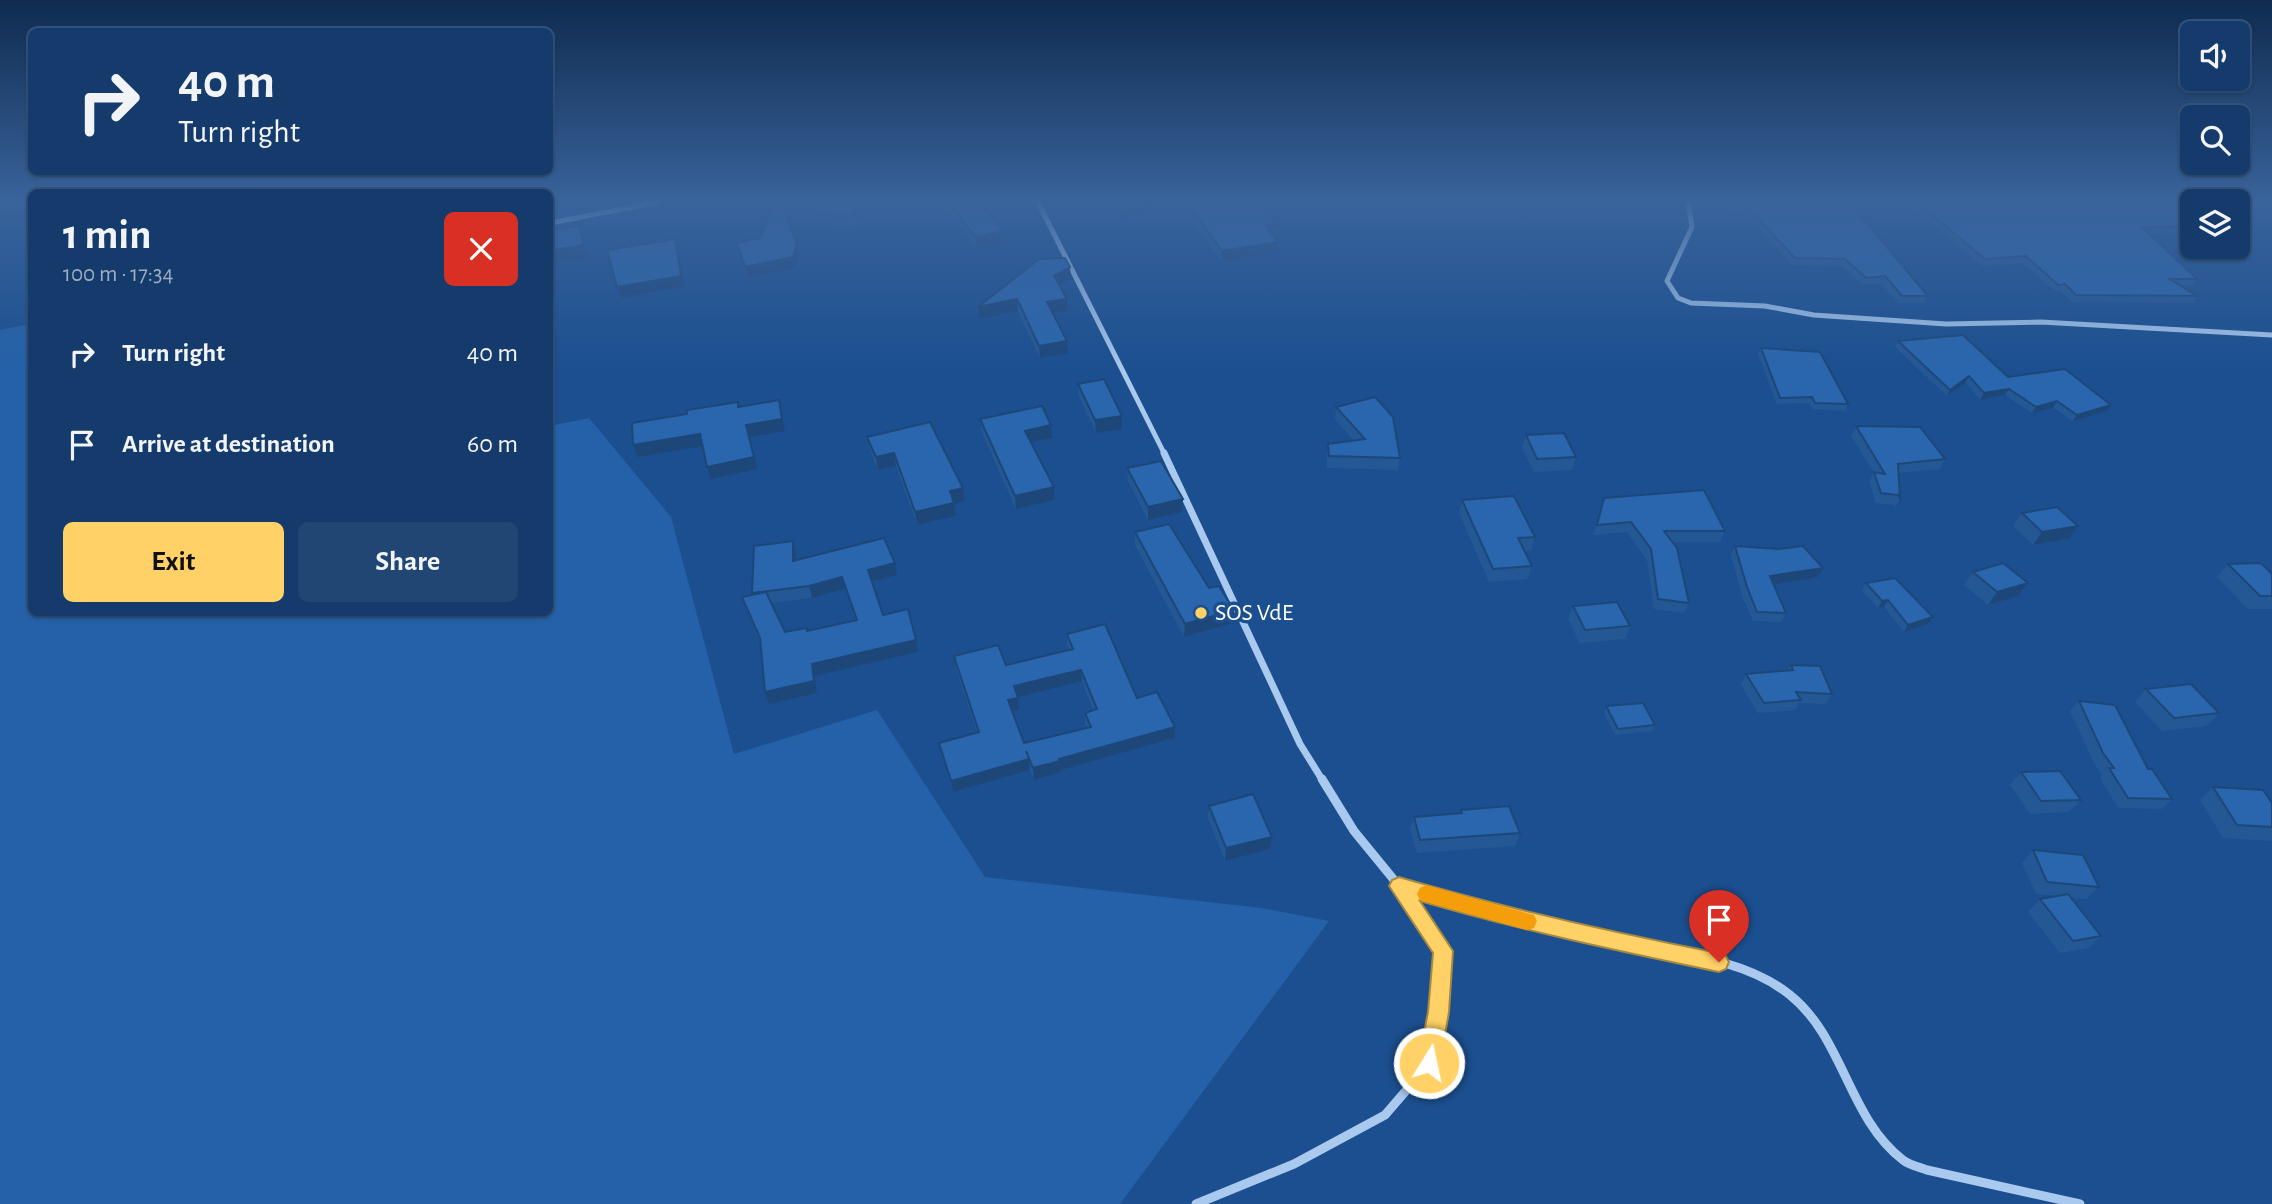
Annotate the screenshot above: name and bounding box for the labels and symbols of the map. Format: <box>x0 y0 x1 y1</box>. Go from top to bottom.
place label: SOS VdE <box>1215 601 1294 625</box>
marker: SOS VdE <box>1193 605 1209 621</box>
pin <box>1689 890 1749 962</box>
position arrow <box>1392 1026 1466 1100</box>

